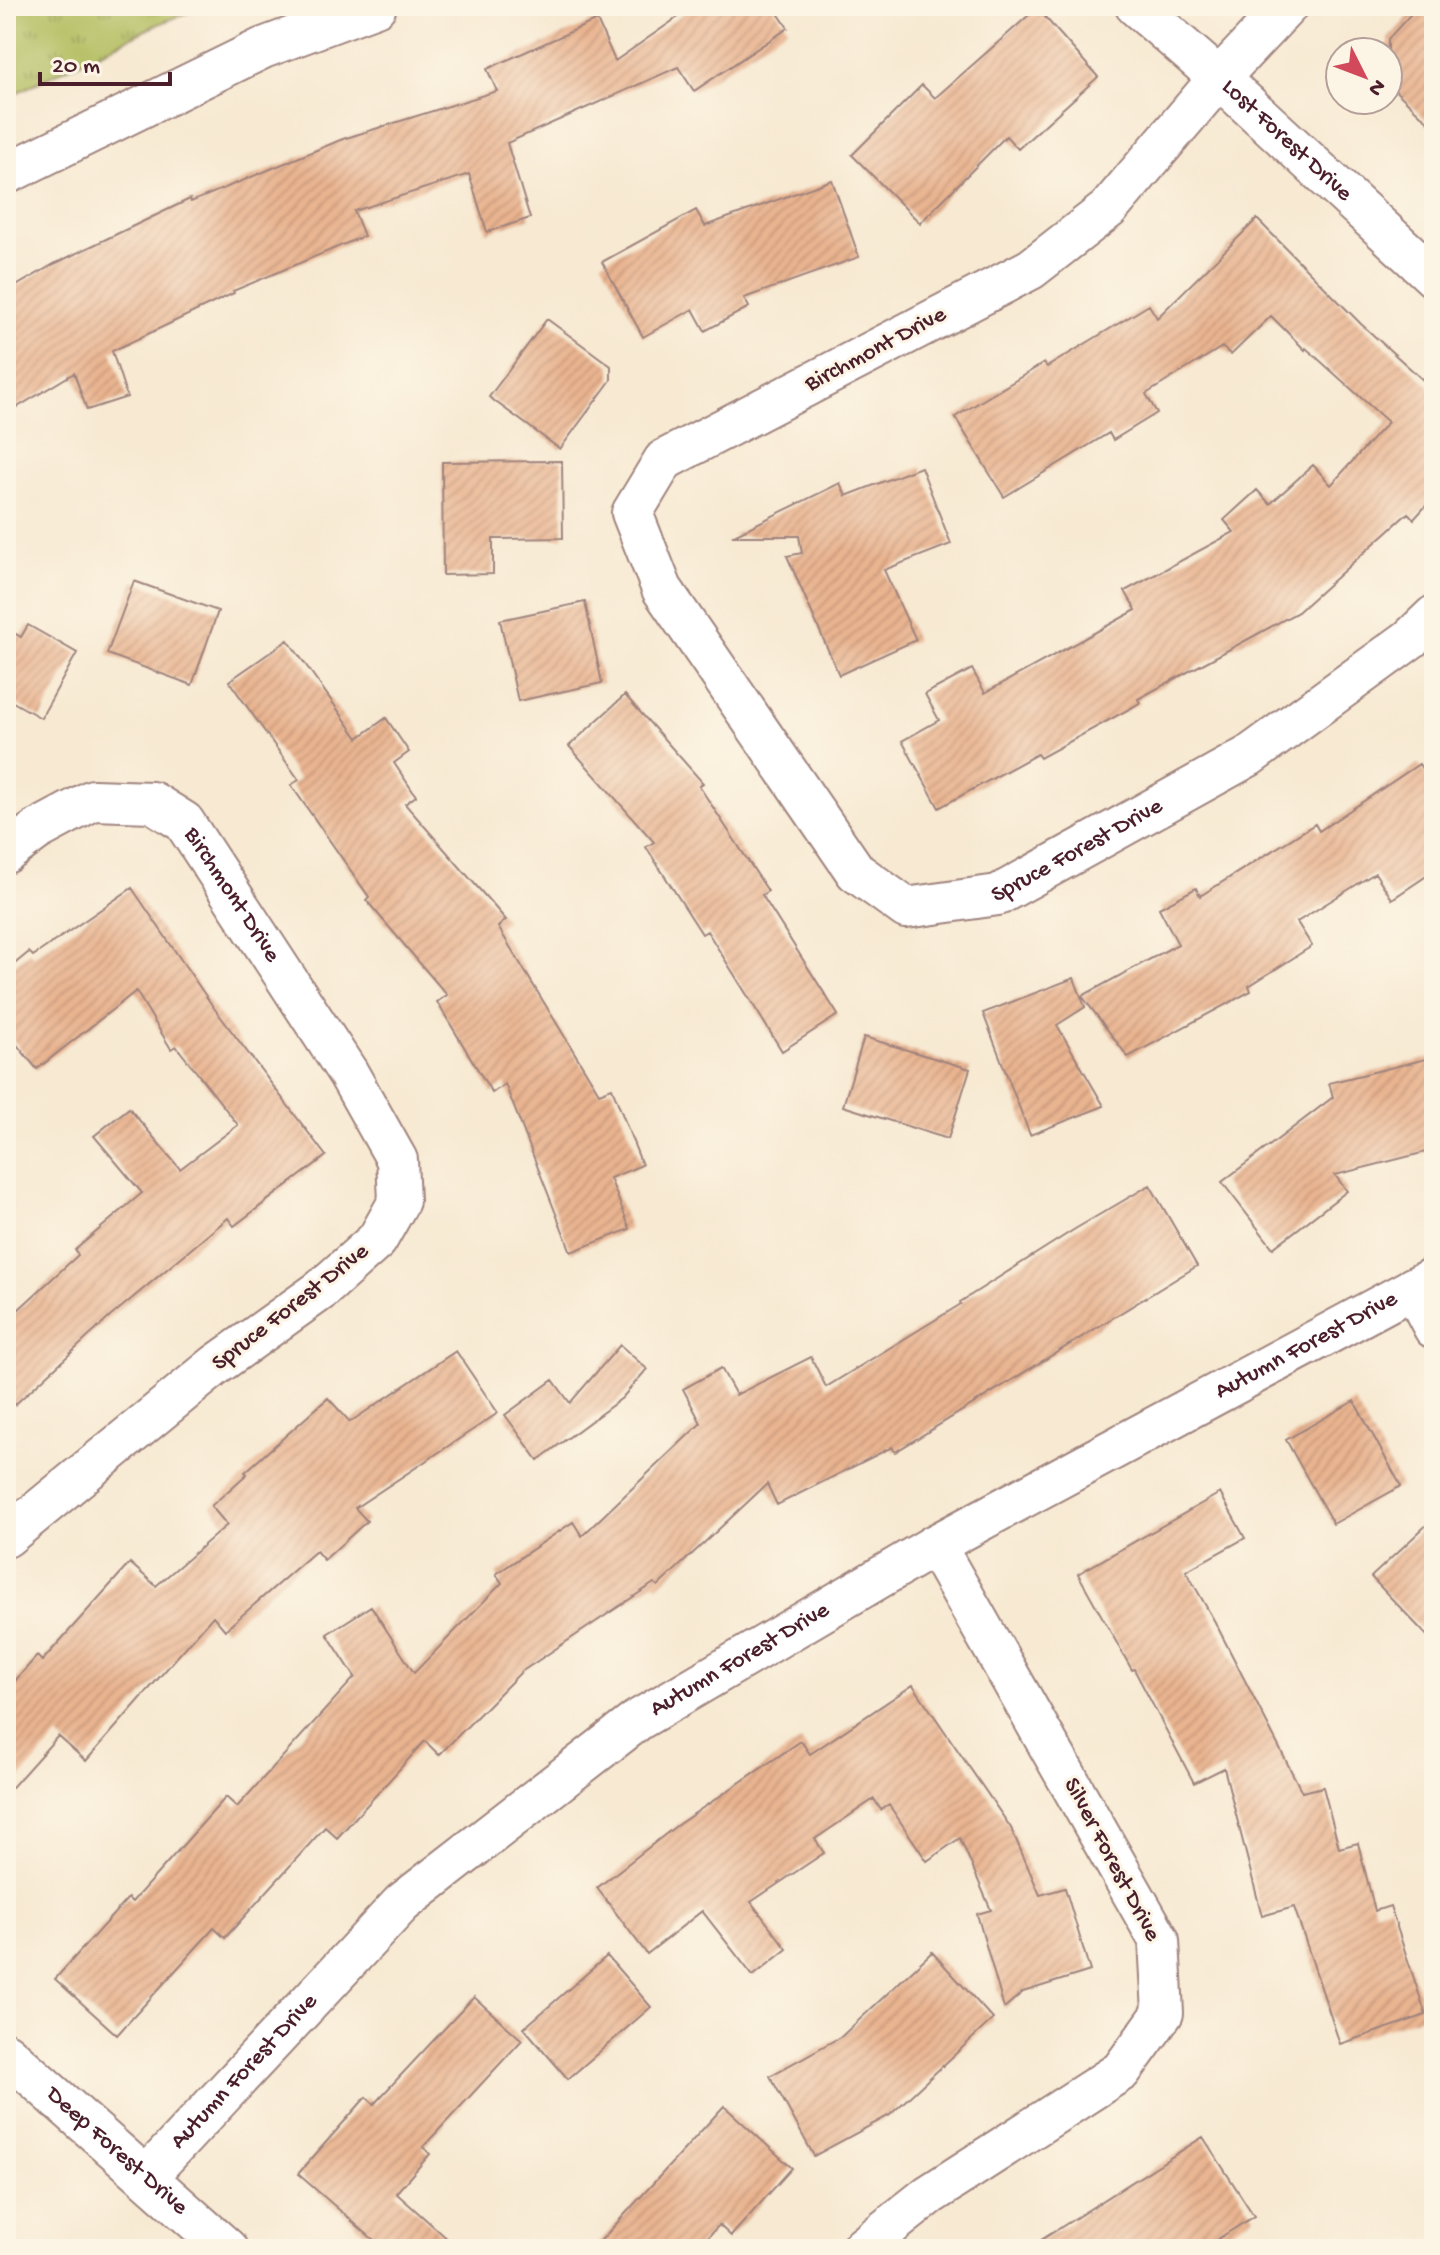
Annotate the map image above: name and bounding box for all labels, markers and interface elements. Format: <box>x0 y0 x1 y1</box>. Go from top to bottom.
scale bar <box>40 36 170 86</box>
north arrow <box>1324 36 1404 116</box>
text: 20 m <box>52 53 100 82</box>
street label: Lost Forest Drive <box>1215 73 1359 209</box>
text: N <box>1361 73 1390 101</box>
street label: Birchmont Drive <box>800 300 952 400</box>
street label: Spruce Forest Drive <box>987 792 1169 910</box>
street label: Birchmont Drive <box>176 821 287 969</box>
street label: Spruce Forest Drive <box>207 1237 376 1378</box>
street label: Autumn Forest Drive <box>1210 1284 1403 1406</box>
street label: Autumn Forest Drive <box>645 1596 835 1724</box>
street label: Silver Forest Drive <box>1056 1773 1167 1947</box>
street label: Autumn Forest Drive <box>164 1987 325 2156</box>
street label: Deep Forest Drive <box>38 2079 194 2222</box>

